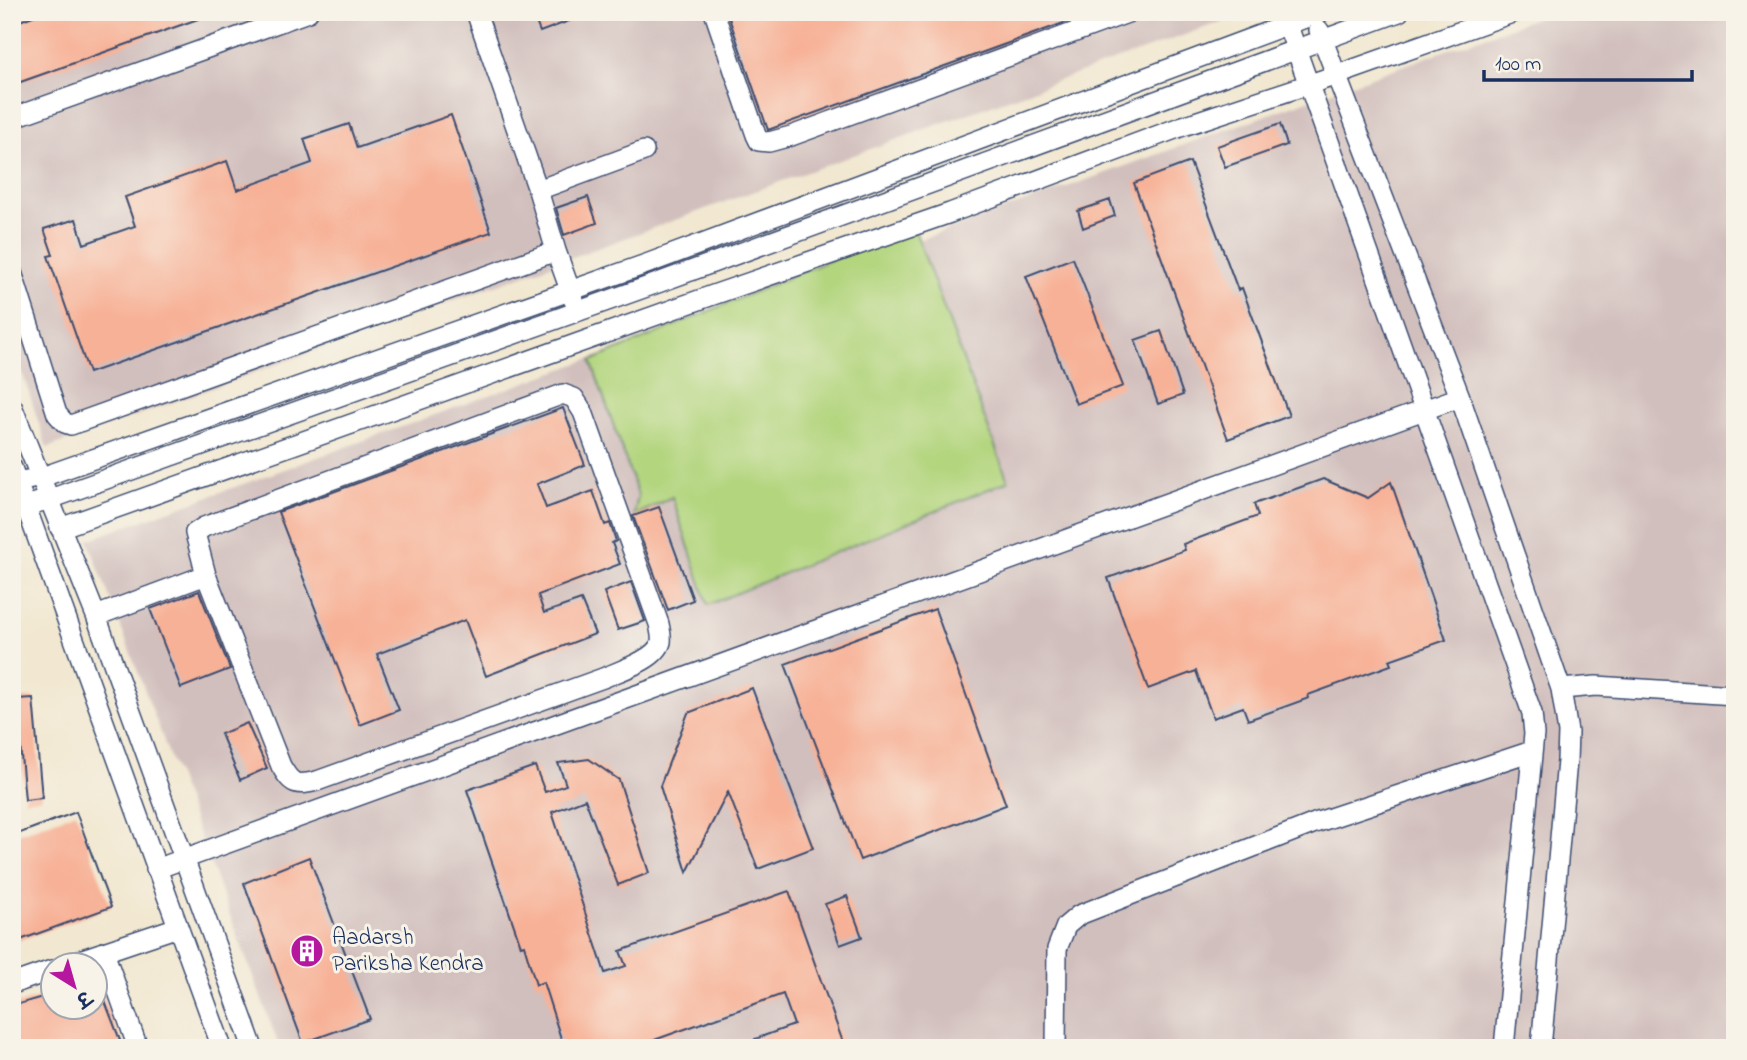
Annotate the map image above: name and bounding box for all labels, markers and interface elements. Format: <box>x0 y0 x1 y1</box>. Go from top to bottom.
scale bar <box>1484 38 1693 82</box>
text: 100 m <box>1495 50 1541 80</box>
place label: Aadarsh Pariksha Kendra <box>332 922 484 981</box>
building icon: Aadarsh Pariksha Kendra <box>288 932 326 970</box>
north arrow <box>38 951 108 1021</box>
text: उ <box>68 982 98 1014</box>

